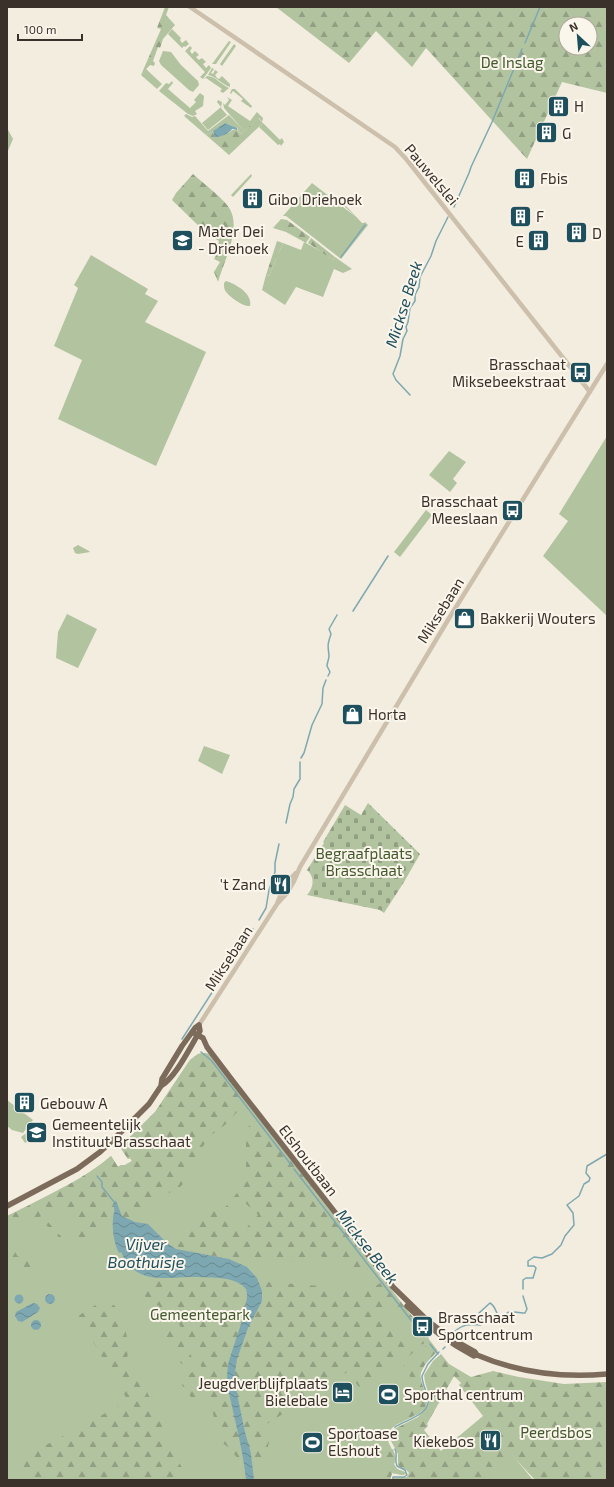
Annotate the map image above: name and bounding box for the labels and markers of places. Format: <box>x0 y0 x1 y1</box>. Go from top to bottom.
building icon: H <box>546 93 572 119</box>
place label: H <box>574 97 584 115</box>
building icon: G <box>534 120 560 146</box>
place label: G <box>562 124 571 142</box>
building icon: Fbis <box>512 165 538 191</box>
place label: Fbis <box>540 169 568 187</box>
building icon: Gibo Driehoek <box>239 186 265 212</box>
place label: Gibo Driehoek <box>268 190 363 208</box>
building icon: F <box>507 203 533 229</box>
place label: F <box>536 207 544 225</box>
building icon: D <box>563 220 589 246</box>
place label: Mater Dei - Driehoek <box>198 222 269 257</box>
place label: D <box>592 224 602 242</box>
school or university icon: Mater Dei - Driehoek <box>170 227 196 253</box>
building icon: E <box>526 228 552 254</box>
place label: E <box>516 232 524 250</box>
place label: Brasschaat Miksebeekstraat <box>452 355 566 390</box>
bus stop icon: Brasschaat Miksebeekstraat <box>568 360 594 386</box>
place label: Brasschaat Meeslaan <box>421 492 498 527</box>
bus stop icon: Brasschaat Meeslaan <box>500 497 526 523</box>
shop icon: Bakkerij Wouters <box>451 605 477 631</box>
place label: Bakkerij Wouters <box>480 609 596 628</box>
shop icon: Horta <box>340 701 366 727</box>
place label: Horta <box>368 705 407 723</box>
restaurant icon: 't Zand <box>268 871 294 897</box>
place label: 't Zand <box>220 875 266 893</box>
building icon: Gebouw A <box>12 1090 38 1116</box>
place label: Gebouw A <box>40 1094 108 1112</box>
place label: Gemeentelijk Instituut Brasschaat <box>52 1115 191 1150</box>
school or university icon: Gemeentelijk Instituut Brasschaat <box>24 1120 50 1146</box>
place label: Brasschaat Sportcentrum <box>438 1308 533 1343</box>
bus stop icon: Brasschaat Sportcentrum <box>409 1313 435 1339</box>
place label: Jeugdverblijfplaats Bielebale <box>198 1374 328 1409</box>
hotel icon: Jeugdverblijfplaats Bielebale <box>330 1379 356 1405</box>
sports icon: Sporthal centrum <box>376 1381 402 1407</box>
place label: Sporthal centrum <box>404 1385 523 1403</box>
place label: Sportoase Elshout <box>328 1424 398 1459</box>
restaurant icon: Kiekebos <box>477 1428 503 1454</box>
sports icon: Sportoase Elshout <box>300 1429 326 1455</box>
place label: Kiekebos <box>413 1432 474 1450</box>

